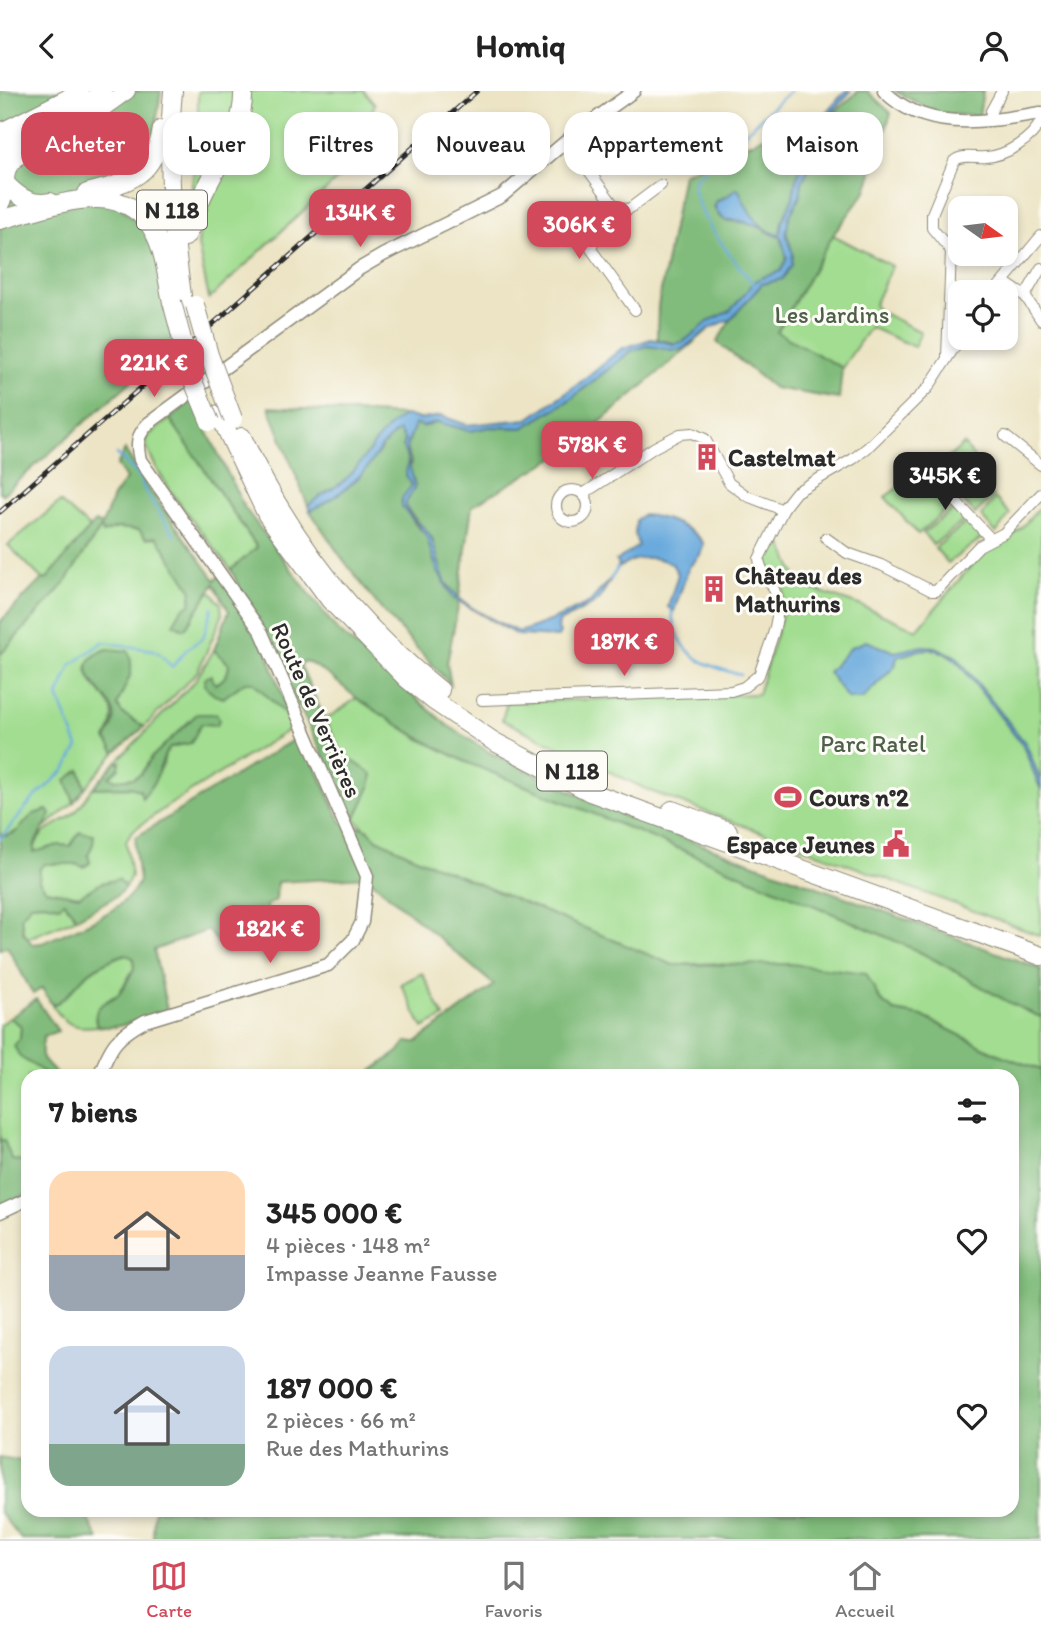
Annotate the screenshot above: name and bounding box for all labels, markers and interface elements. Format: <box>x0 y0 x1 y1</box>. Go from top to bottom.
icon: back <box>28 27 66 65</box>
text: Homiq <box>476 27 565 65</box>
icon: person <box>975 27 1013 65</box>
chip: Acheter <box>21 112 149 175</box>
chip: Louer <box>163 112 270 175</box>
chip: Filtres <box>284 112 398 175</box>
chip: Nouveau <box>412 112 550 175</box>
chip: Appartement <box>564 112 748 175</box>
chip: Maison <box>762 112 883 175</box>
pin: 134K € <box>303 190 417 249</box>
road number: N 118 <box>137 191 207 229</box>
north arrow <box>948 196 1018 266</box>
map controls <box>948 196 1018 350</box>
text: 134K € <box>325 198 395 226</box>
pin: 306K € <box>522 201 636 261</box>
text: 306K € <box>543 210 615 238</box>
button: locate <box>948 280 1018 350</box>
park label: Les Jardins <box>775 300 889 329</box>
pin: 221K € <box>97 339 211 399</box>
text: 221K € <box>120 348 188 376</box>
pin: 578K € <box>535 421 649 481</box>
text: 578K € <box>557 430 627 458</box>
building icon: Castelmat <box>692 442 722 472</box>
place label: Castelmat <box>728 443 835 472</box>
pin: 345K € <box>888 453 1002 512</box>
text: 345K € <box>909 461 981 489</box>
place label: Château des Mathurins <box>735 561 862 618</box>
building icon: Château des Mathurins <box>699 574 729 604</box>
street label: Route de Verrières <box>265 618 369 802</box>
pin: 187K € <box>567 619 681 678</box>
text: 187K € <box>590 627 658 655</box>
park label: Parc Ratel <box>820 729 926 758</box>
road number: N 118 <box>537 751 607 791</box>
sports icon: Cours n°2 <box>773 782 803 812</box>
place label: Cours n°2 <box>809 783 909 812</box>
public building icon: Espace Jeunes <box>881 829 911 859</box>
place label: Espace Jeunes <box>726 830 875 860</box>
pin: 182K € <box>213 905 327 965</box>
text: 182K € <box>236 914 304 942</box>
icon: filters <box>953 1092 991 1130</box>
text: 7 biens <box>49 1093 138 1130</box>
text: 345 000 € <box>266 1194 402 1231</box>
icon: home <box>105 1199 189 1283</box>
icon: heart <box>953 1222 991 1260</box>
text: 4 pièces · 148 m² <box>266 1231 430 1259</box>
text: Impasse Jeanne Fausse <box>266 1259 498 1287</box>
text: 187 000 € <box>266 1369 397 1406</box>
icon: home <box>105 1374 189 1458</box>
icon: heart <box>953 1397 991 1435</box>
text: 2 pièces · 66 m² <box>266 1406 416 1434</box>
text: Rue des Mathurins <box>266 1434 449 1462</box>
tab: Carte <box>146 1557 192 1622</box>
tab: Favoris <box>485 1557 543 1622</box>
tab: Accueil <box>835 1557 895 1622</box>

